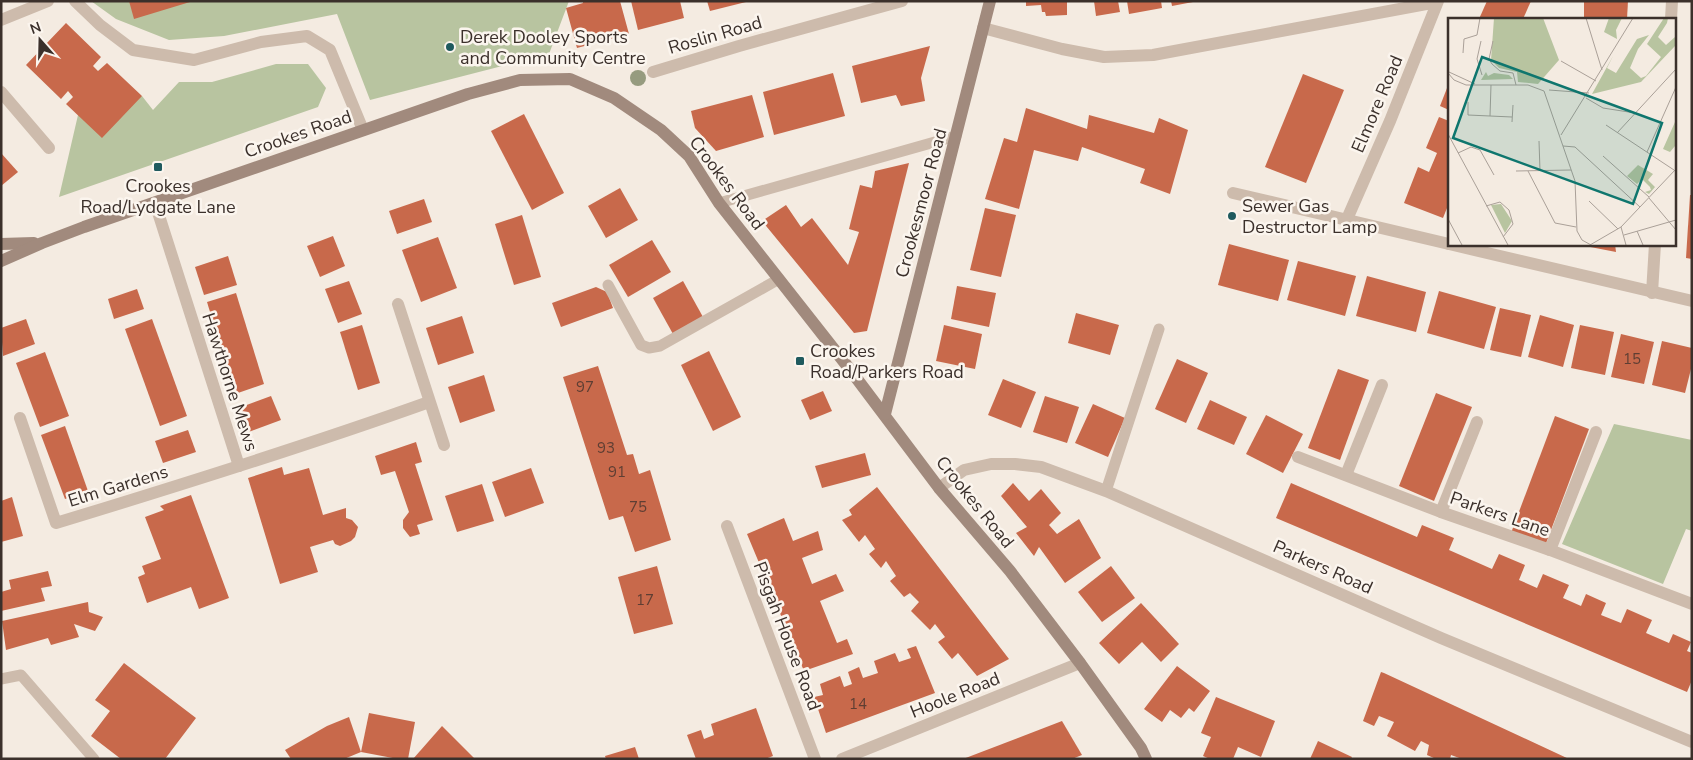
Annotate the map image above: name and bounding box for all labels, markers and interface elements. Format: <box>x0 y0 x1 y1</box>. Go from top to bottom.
street label: Roslin Road <box>665 10 765 60</box>
north arrow <box>15 15 65 65</box>
text: N <box>28 18 44 39</box>
inset map <box>1448 18 1676 245</box>
place label: Derek Dooley Sports and Community Centre <box>460 25 645 70</box>
marker: Derek Dooley Sports and Community Centre <box>444 41 456 53</box>
street label: Elmore Road <box>1346 52 1408 156</box>
street label: Crookes Road <box>241 104 355 164</box>
street label: Crookesmoor Road <box>890 126 952 280</box>
street label: Crookes Road <box>684 131 770 235</box>
marker: Crookes Road/Lydgate Lane <box>152 161 164 173</box>
place label: Crookes Road/Lydgate Lane <box>80 174 236 219</box>
place label: Sewer Gas Destructor Lamp <box>1242 194 1377 239</box>
marker: Sewer Gas Destructor Lamp <box>1226 210 1238 222</box>
street label: Hawthorne Mews <box>196 310 264 454</box>
place label: Crookes Road/Parkers Road <box>810 339 964 384</box>
house number: 15 <box>1623 349 1641 369</box>
marker: Crookes Road/Parkers Road <box>794 355 806 367</box>
house number: 97 <box>576 377 594 397</box>
house number: 93 <box>597 438 615 458</box>
street label: Crookes Road <box>930 451 1020 553</box>
street label: Elm Gardens <box>65 459 171 513</box>
house number: 91 <box>608 462 626 482</box>
street label: Parkers Lane <box>1447 486 1553 542</box>
house number: 75 <box>629 497 647 517</box>
street label: Parkers Road <box>1269 534 1377 600</box>
street label: Pisgah House Road <box>748 558 826 714</box>
house number: 17 <box>636 590 654 610</box>
street label: Hoole Road <box>906 666 1004 724</box>
house number: 14 <box>849 694 867 714</box>

